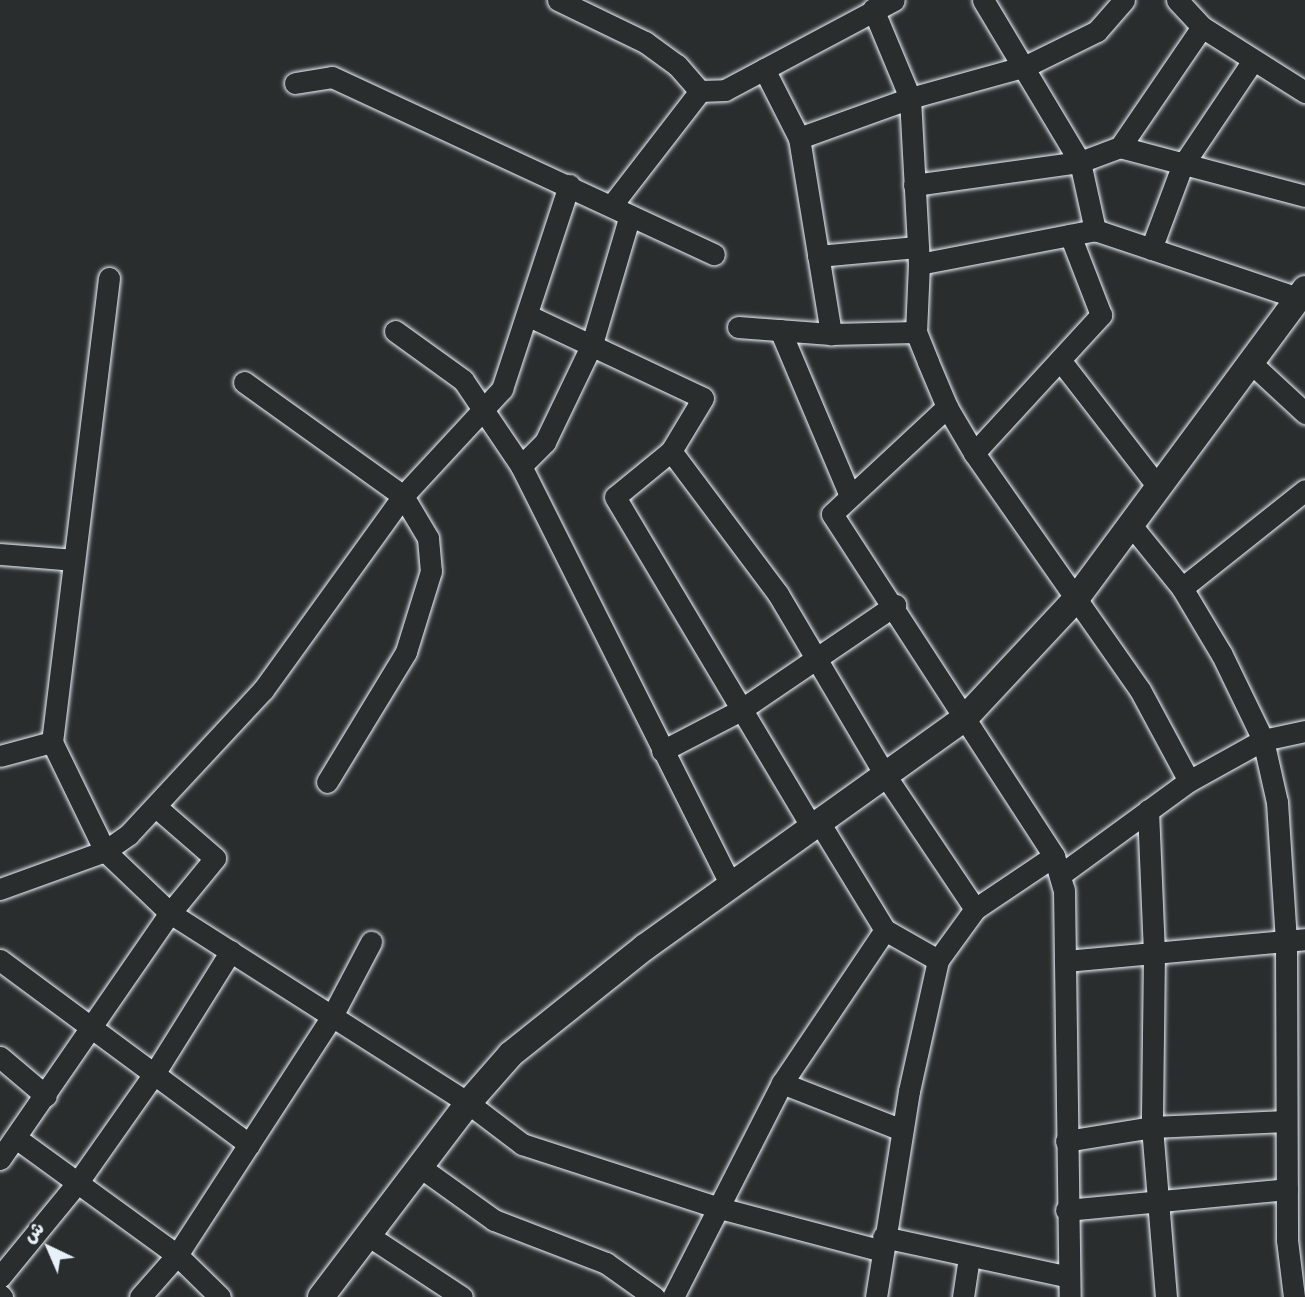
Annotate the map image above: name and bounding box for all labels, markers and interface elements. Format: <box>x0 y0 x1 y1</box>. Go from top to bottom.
north arrow <box>14 1213 84 1283</box>
text: ش <box>16 1215 52 1251</box>

